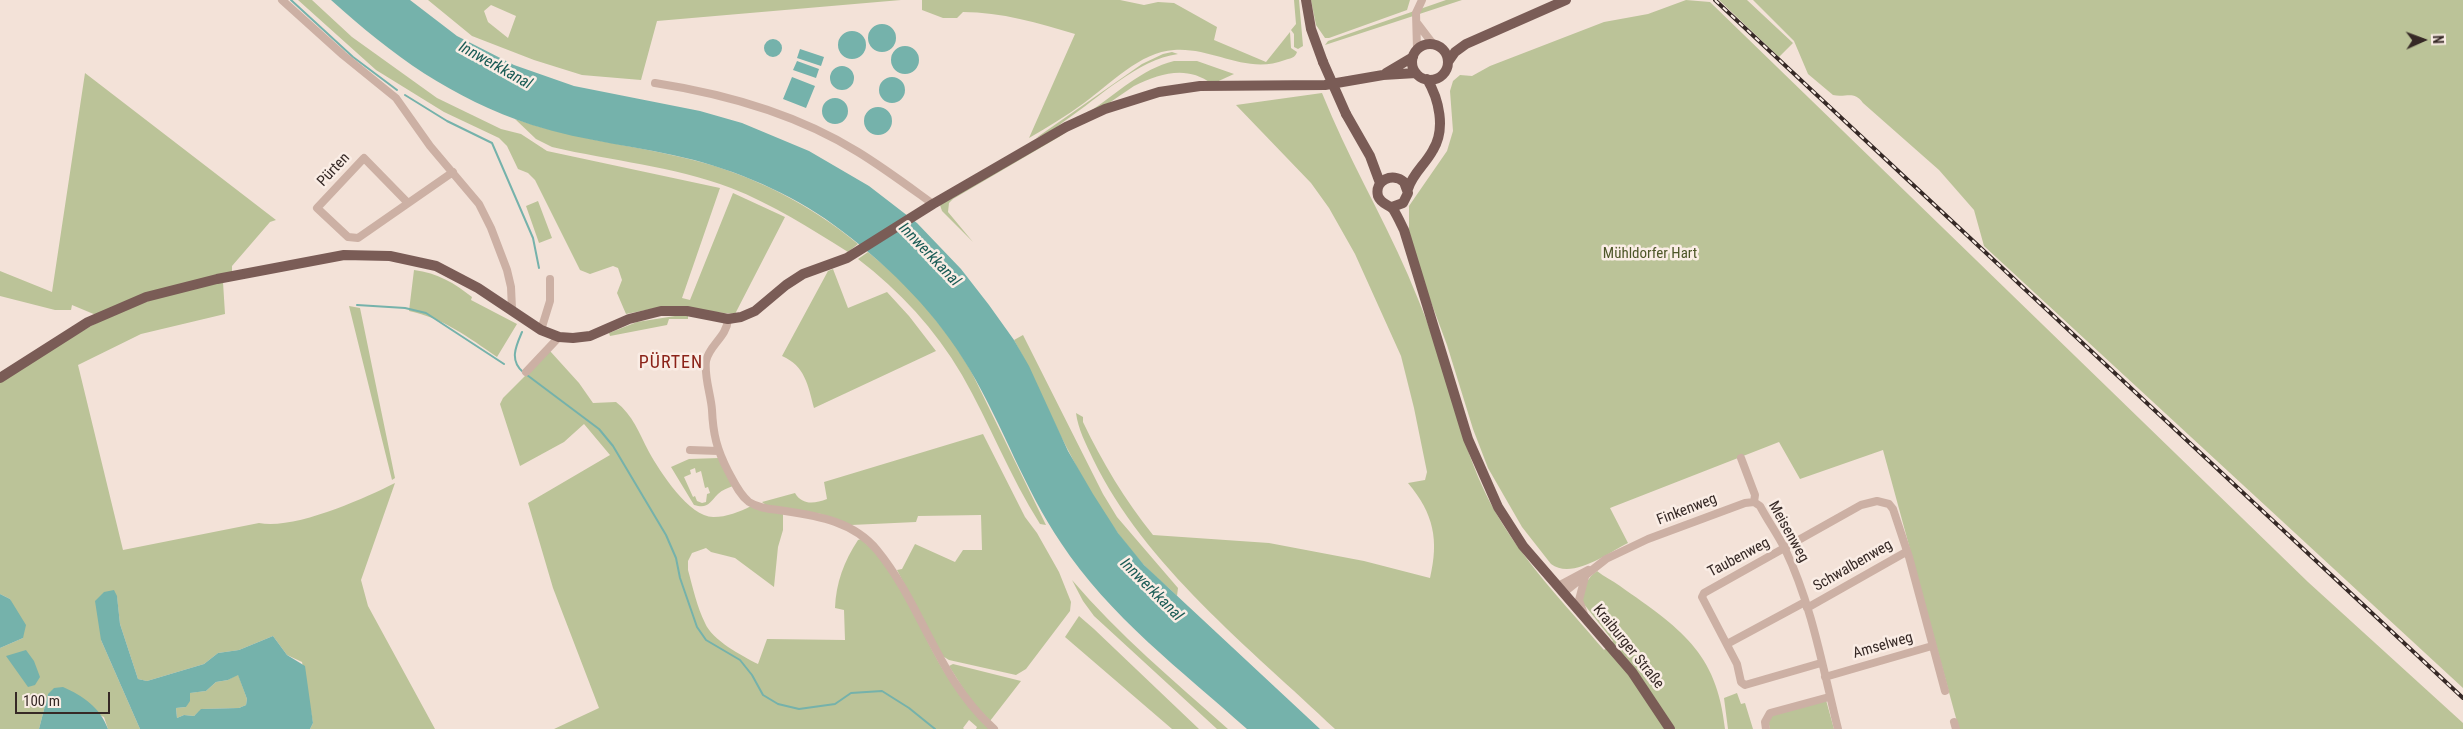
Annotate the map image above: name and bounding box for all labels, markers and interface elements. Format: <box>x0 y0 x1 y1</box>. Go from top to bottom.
north arrow <box>2398 15 2448 65</box>
text: N <box>2430 35 2446 44</box>
water label: Innwerkkanal <box>455 38 535 94</box>
street label: Pürten <box>314 150 354 190</box>
water label: Innwerkkanal <box>894 219 964 291</box>
park label: Mühldorfer Hart <box>1603 245 1697 263</box>
district label: PÜRTEN <box>638 352 704 374</box>
street label: Finkenweg <box>1654 490 1720 530</box>
street label: Meisenweg <box>1764 498 1812 566</box>
street label: Taubenweg <box>1705 534 1773 582</box>
street label: Schwalbenweg <box>1810 536 1896 596</box>
water label: Innwerkkanal <box>1116 555 1186 625</box>
street label: Kraiburger Straße <box>1589 601 1667 693</box>
street label: Amselweg <box>1851 629 1915 663</box>
scale bar <box>18 682 112 714</box>
text: 100 m <box>23 692 60 710</box>

